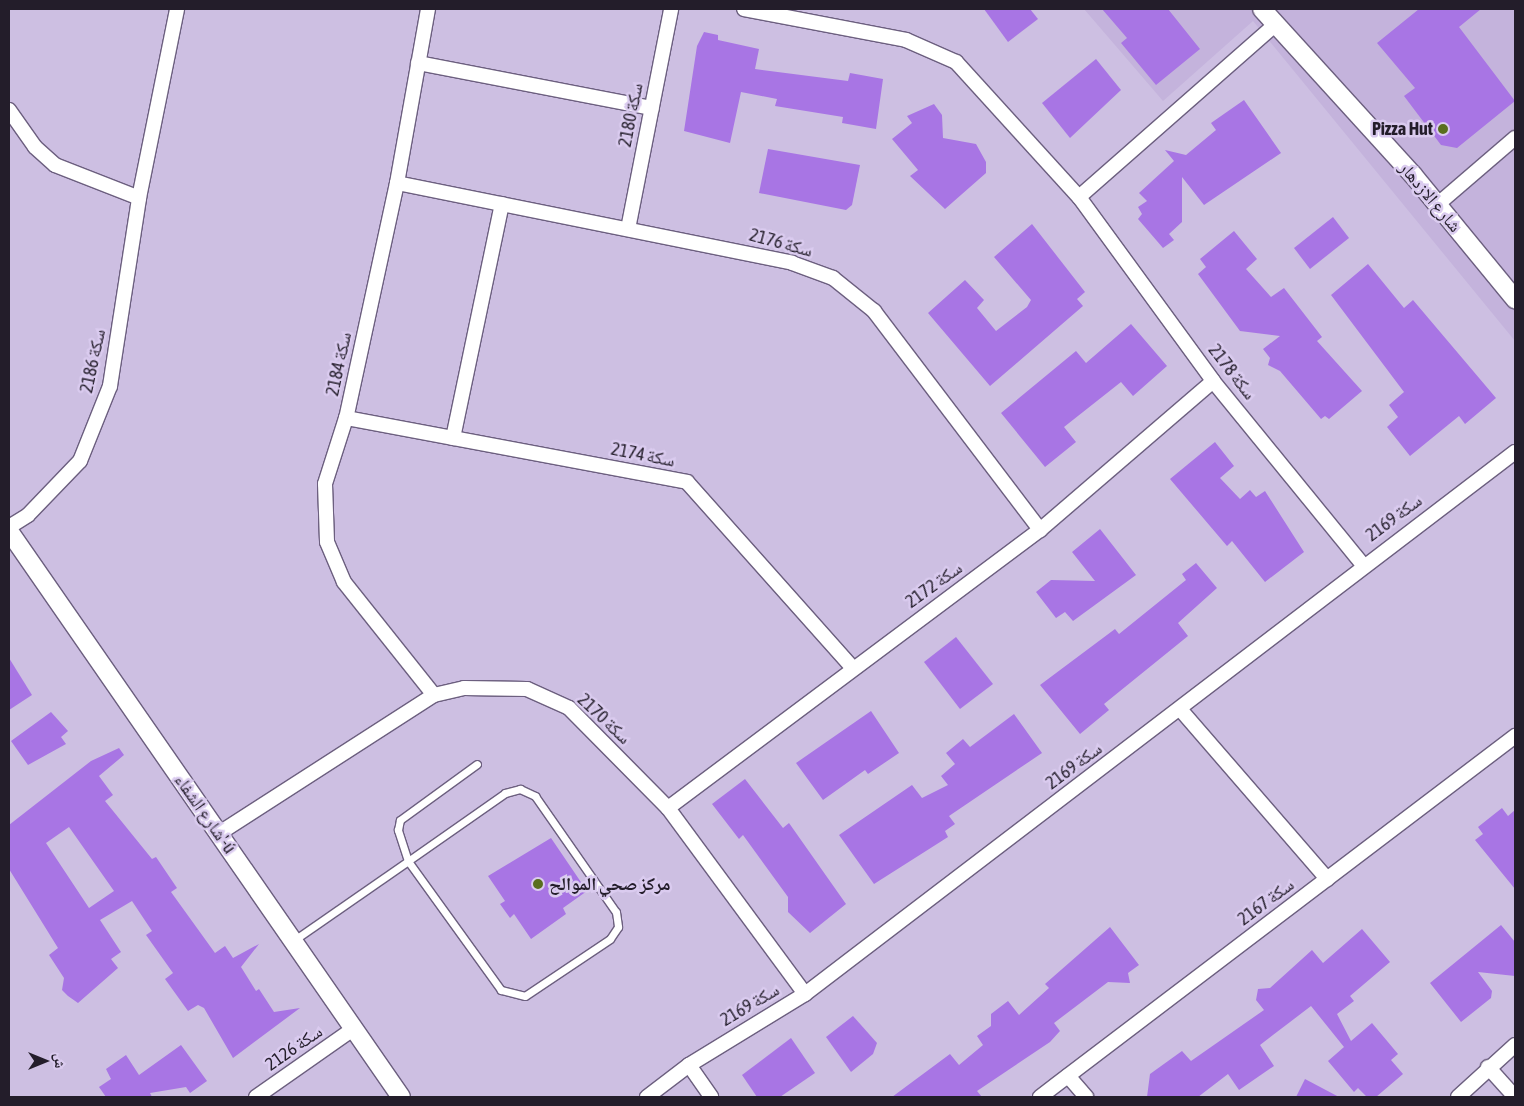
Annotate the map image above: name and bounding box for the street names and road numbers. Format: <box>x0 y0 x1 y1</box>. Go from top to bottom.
street label: سكة 2180 <box>614 81 648 149</box>
street label: شارع الازدهار <box>1394 157 1466 237</box>
street label: سكة 2176 <box>747 224 815 262</box>
street label: سكة 2186 <box>76 327 110 395</box>
street label: سكة 2184 <box>322 330 356 398</box>
street label: سكة 2178 <box>1204 340 1260 404</box>
street label: سكة 2174 <box>609 438 677 472</box>
street label: سكة 2169 <box>1362 490 1426 546</box>
street label: سكة 2172 <box>902 557 966 613</box>
street label: سكة 2170 <box>573 689 635 749</box>
street label: سكة 2169 <box>1042 738 1106 794</box>
street label: شارع الشفاء'-ú <box>170 770 240 858</box>
street label: سكة 2167 <box>1234 874 1298 930</box>
street label: سكة 2169 <box>717 979 783 1031</box>
street label: سكة 2126 <box>261 1021 327 1075</box>

